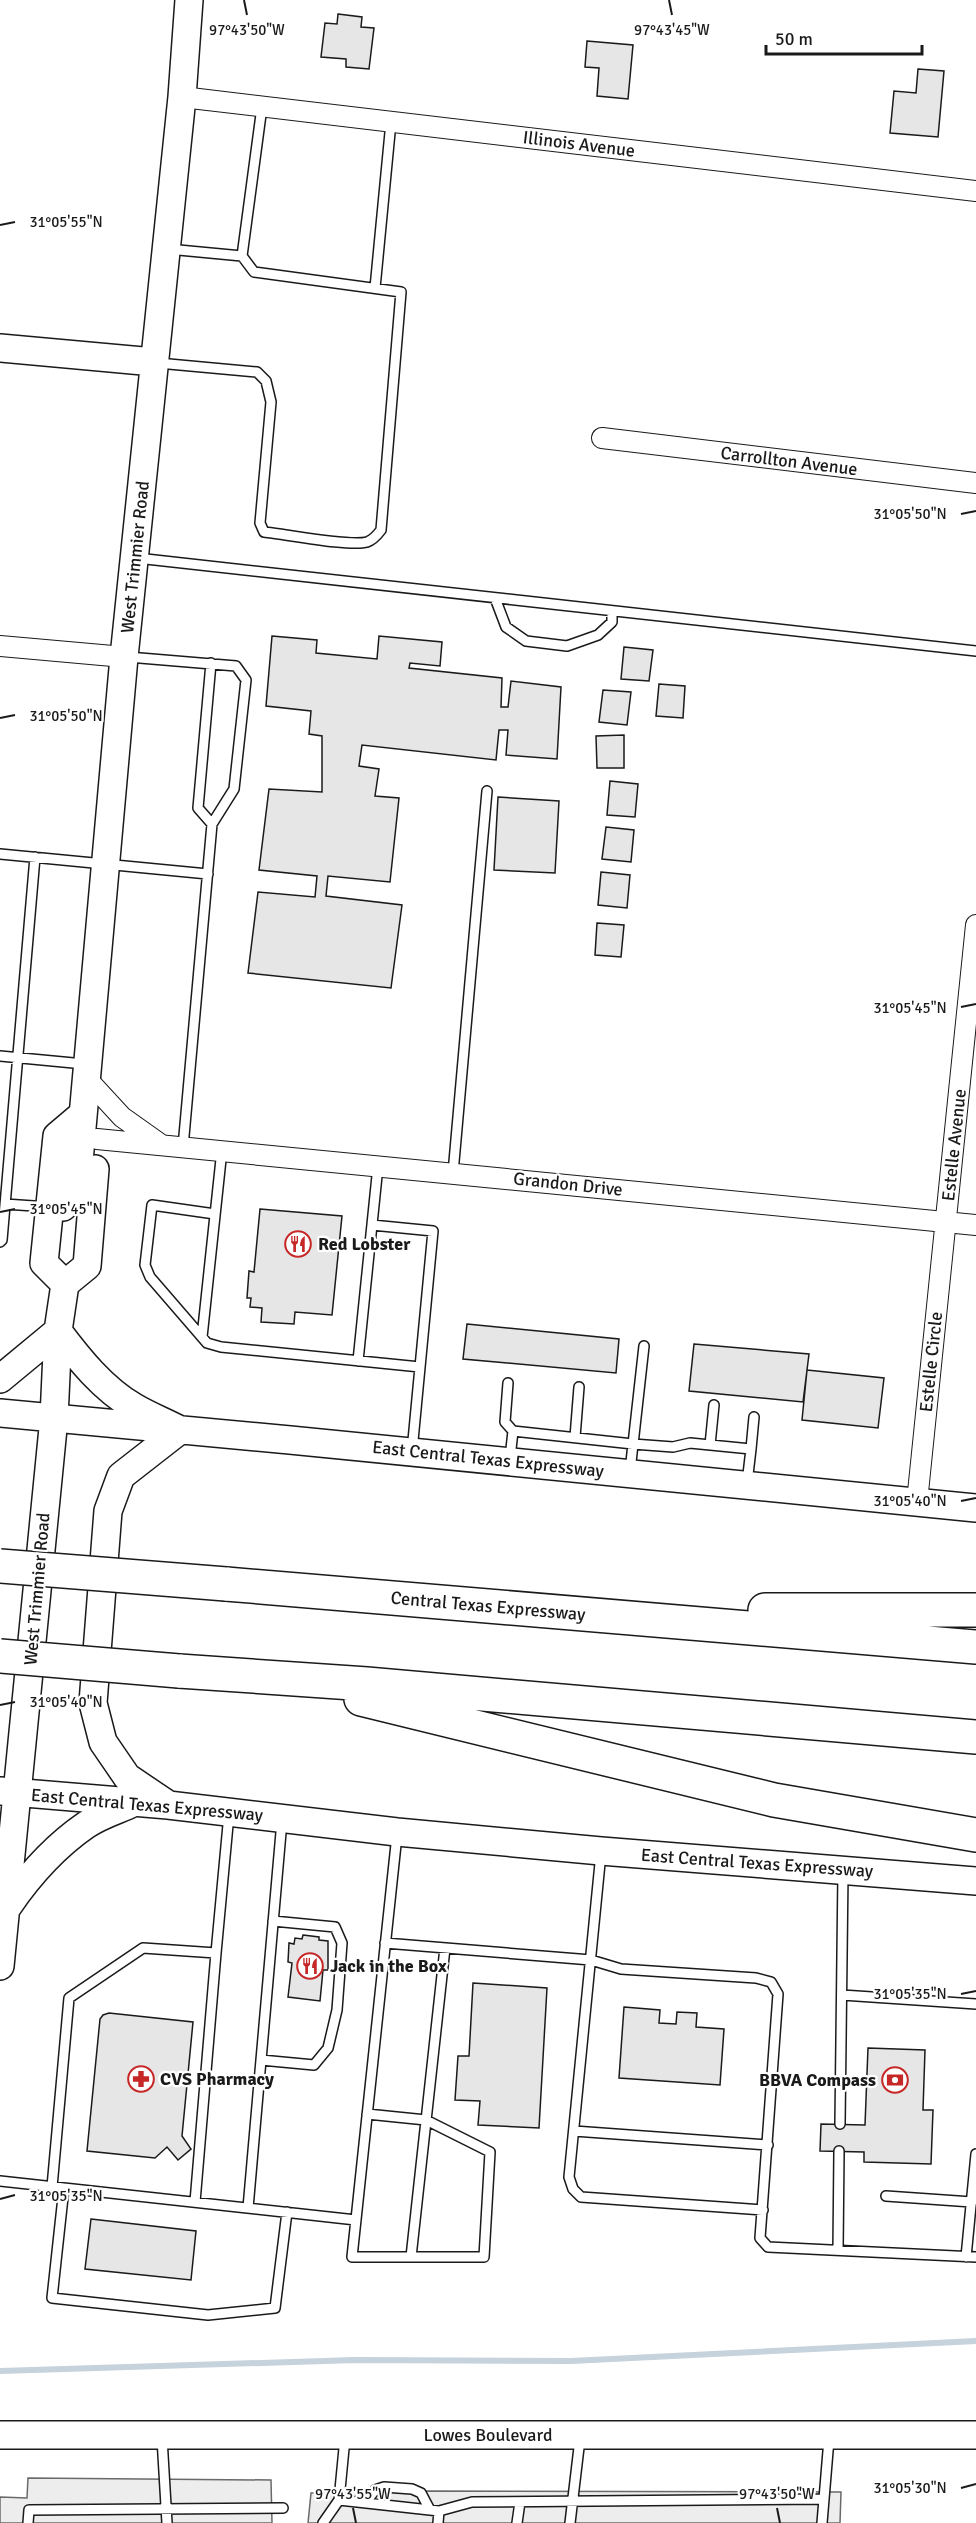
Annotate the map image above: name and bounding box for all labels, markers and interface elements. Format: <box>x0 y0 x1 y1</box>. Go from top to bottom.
scale bar <box>766 18 922 56</box>
text: 97°43'50"W <box>209 21 285 39</box>
text: 97°43'45"W <box>634 21 710 39</box>
text: 50 m <box>775 28 813 50</box>
street label: Illinois Avenue <box>522 126 636 162</box>
text: 31°05'55"N <box>29 213 103 231</box>
street label: Carrollton Avenue <box>719 442 859 480</box>
street label: West Trimmier Road <box>116 480 154 634</box>
text: 31°05'50"N <box>873 505 947 523</box>
text: 31°05'50"N <box>29 707 103 725</box>
text: 31°05'45"N <box>873 999 947 1017</box>
street label: Estelle Avenue <box>937 1088 971 1202</box>
street label: Grandon Drive <box>512 1167 624 1201</box>
text: 31°05'45"N <box>29 1200 103 1218</box>
restaurant icon: Red Lobster <box>283 1229 313 1259</box>
place label: Red Lobster <box>318 1233 411 1255</box>
street label: Estelle Circle <box>915 1311 947 1413</box>
street label: East Central Texas Expressway <box>371 1436 605 1482</box>
text: 31°05'40"N <box>873 1492 947 1510</box>
street label: West Trimmier Road <box>19 1512 55 1666</box>
street label: Central Texas Expressway <box>390 1587 587 1626</box>
text: 31°05'40"N <box>29 1693 103 1711</box>
street label: East Central Texas Expressway <box>30 1784 264 1826</box>
street label: East Central Texas Expressway <box>640 1844 874 1882</box>
restaurant icon: Jack in the Box <box>295 1951 325 1981</box>
place label: Jack in the Box <box>330 1955 447 1977</box>
text: 31°05'35"N <box>873 1985 947 2003</box>
pharmacy icon: CVS Pharmacy <box>126 2064 156 2094</box>
bank icon: BBVA Compass <box>880 2065 910 2095</box>
place label: CVS Pharmacy <box>160 2068 274 2090</box>
place label: BBVA Compass <box>759 2069 876 2091</box>
text: 31°05'35"N <box>29 2187 103 2205</box>
street label: Lowes Boulevard <box>423 2424 553 2446</box>
text: 31°05'30"N <box>873 2479 947 2497</box>
text: 97°43'55"W <box>315 2485 391 2503</box>
text: 97°43'50"W <box>739 2485 815 2503</box>

